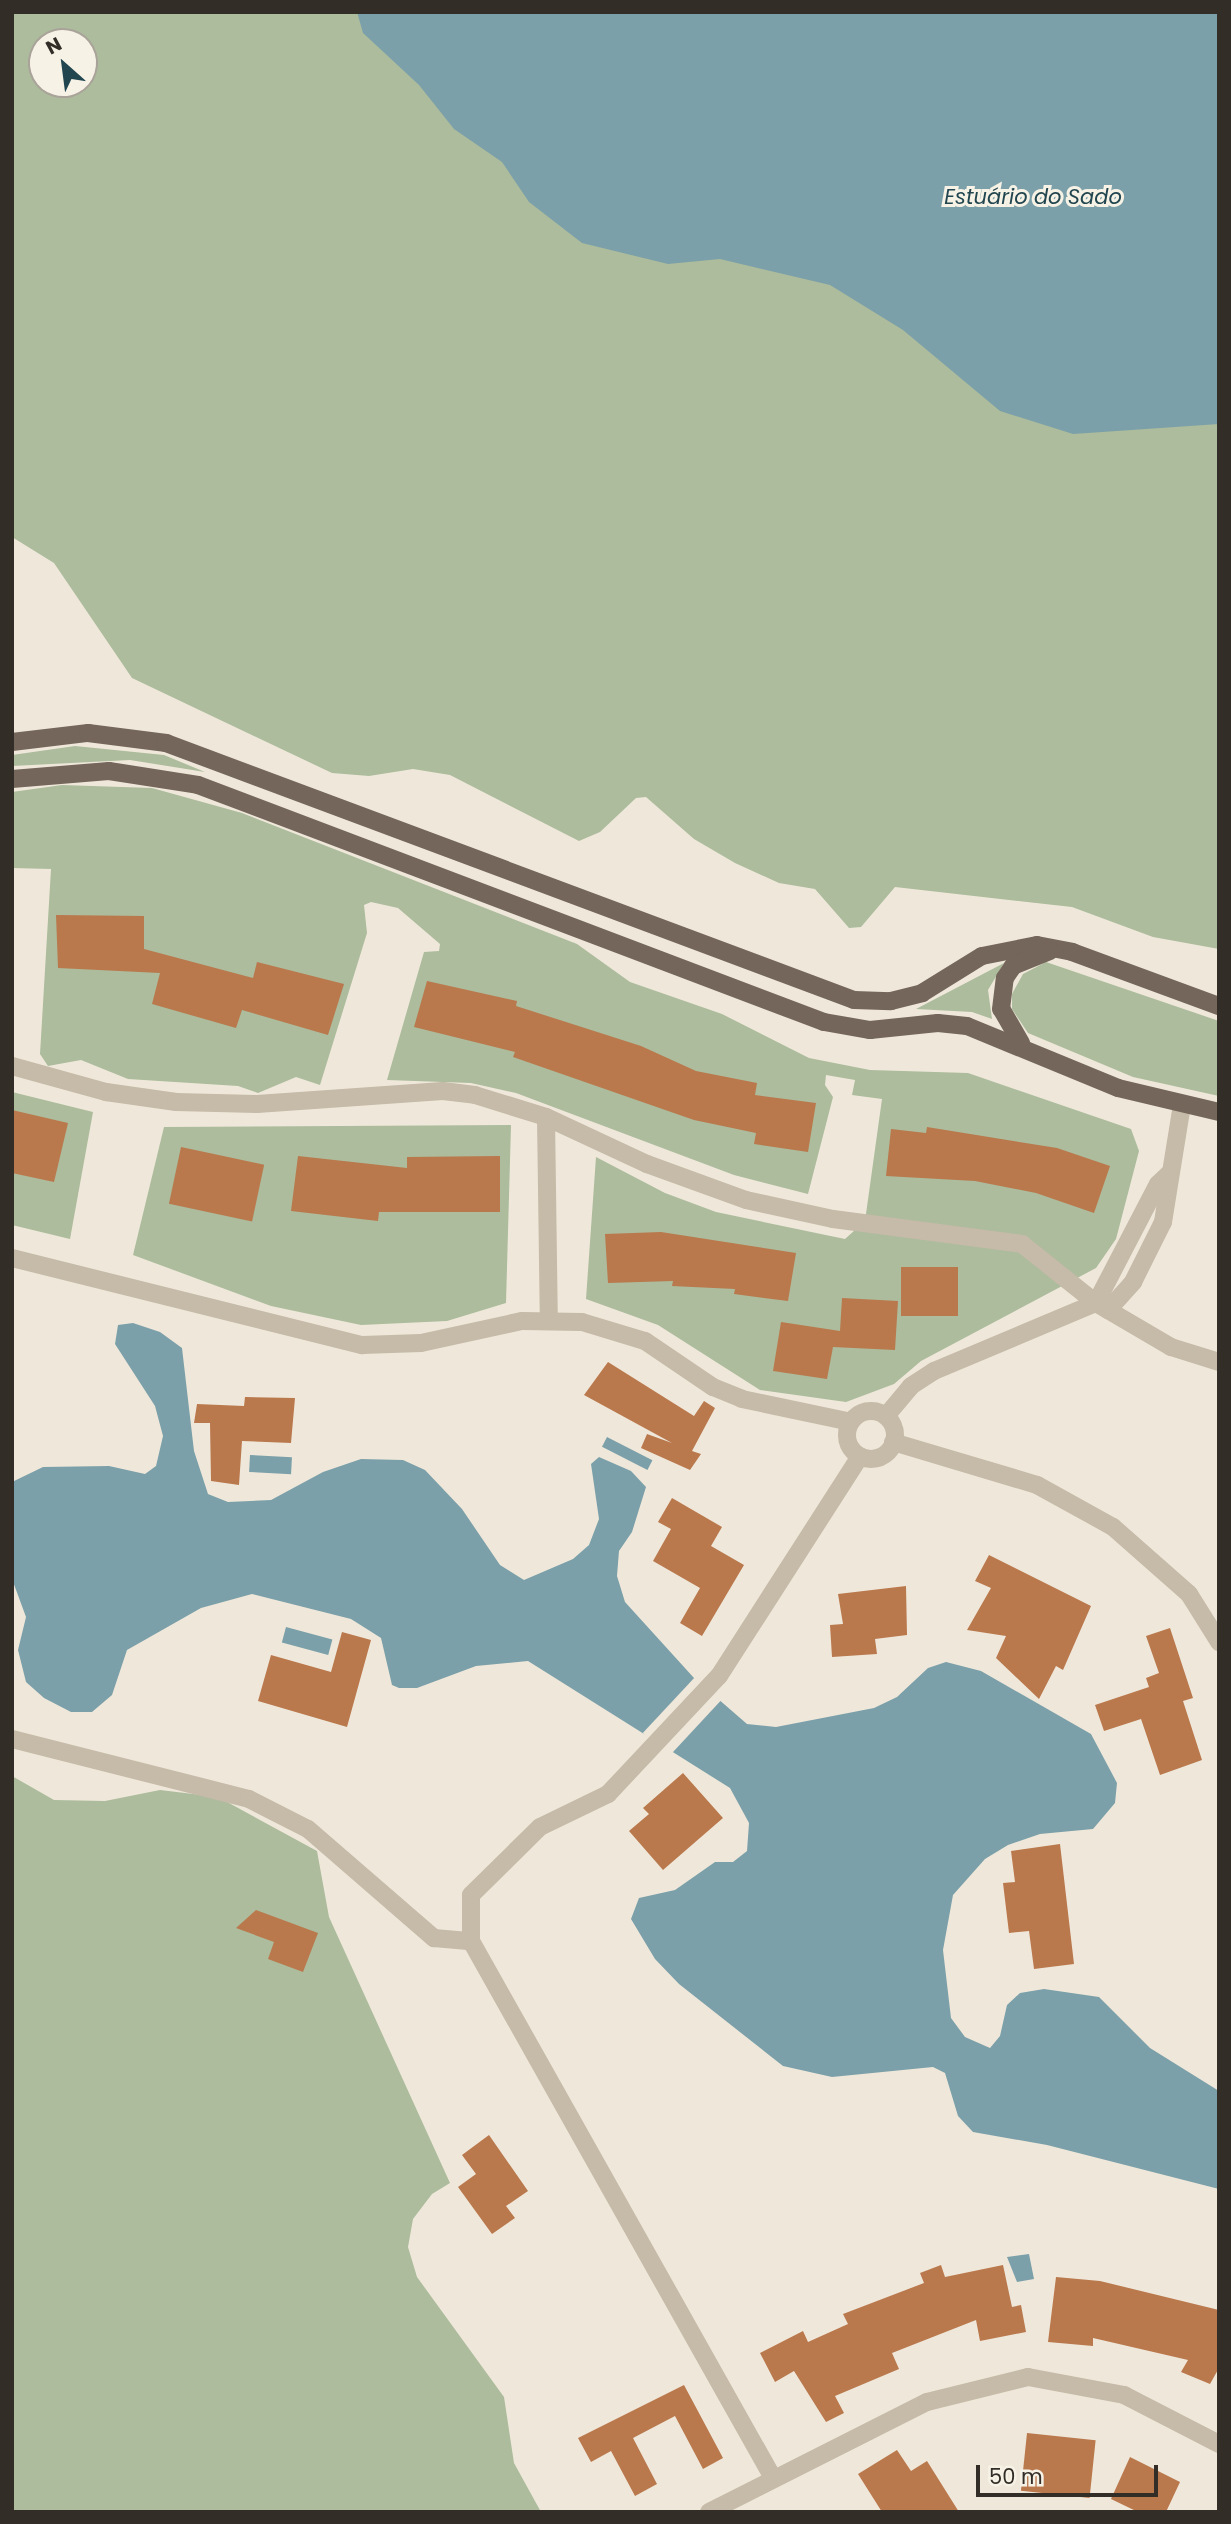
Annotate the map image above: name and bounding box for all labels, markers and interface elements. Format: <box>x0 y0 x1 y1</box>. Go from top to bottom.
north arrow <box>28 28 98 98</box>
text: N <box>41 31 66 61</box>
water label: Estuário do Sado <box>944 184 1122 210</box>
scale bar <box>979 2450 1161 2494</box>
text: 50 m <box>989 2462 1043 2491</box>

